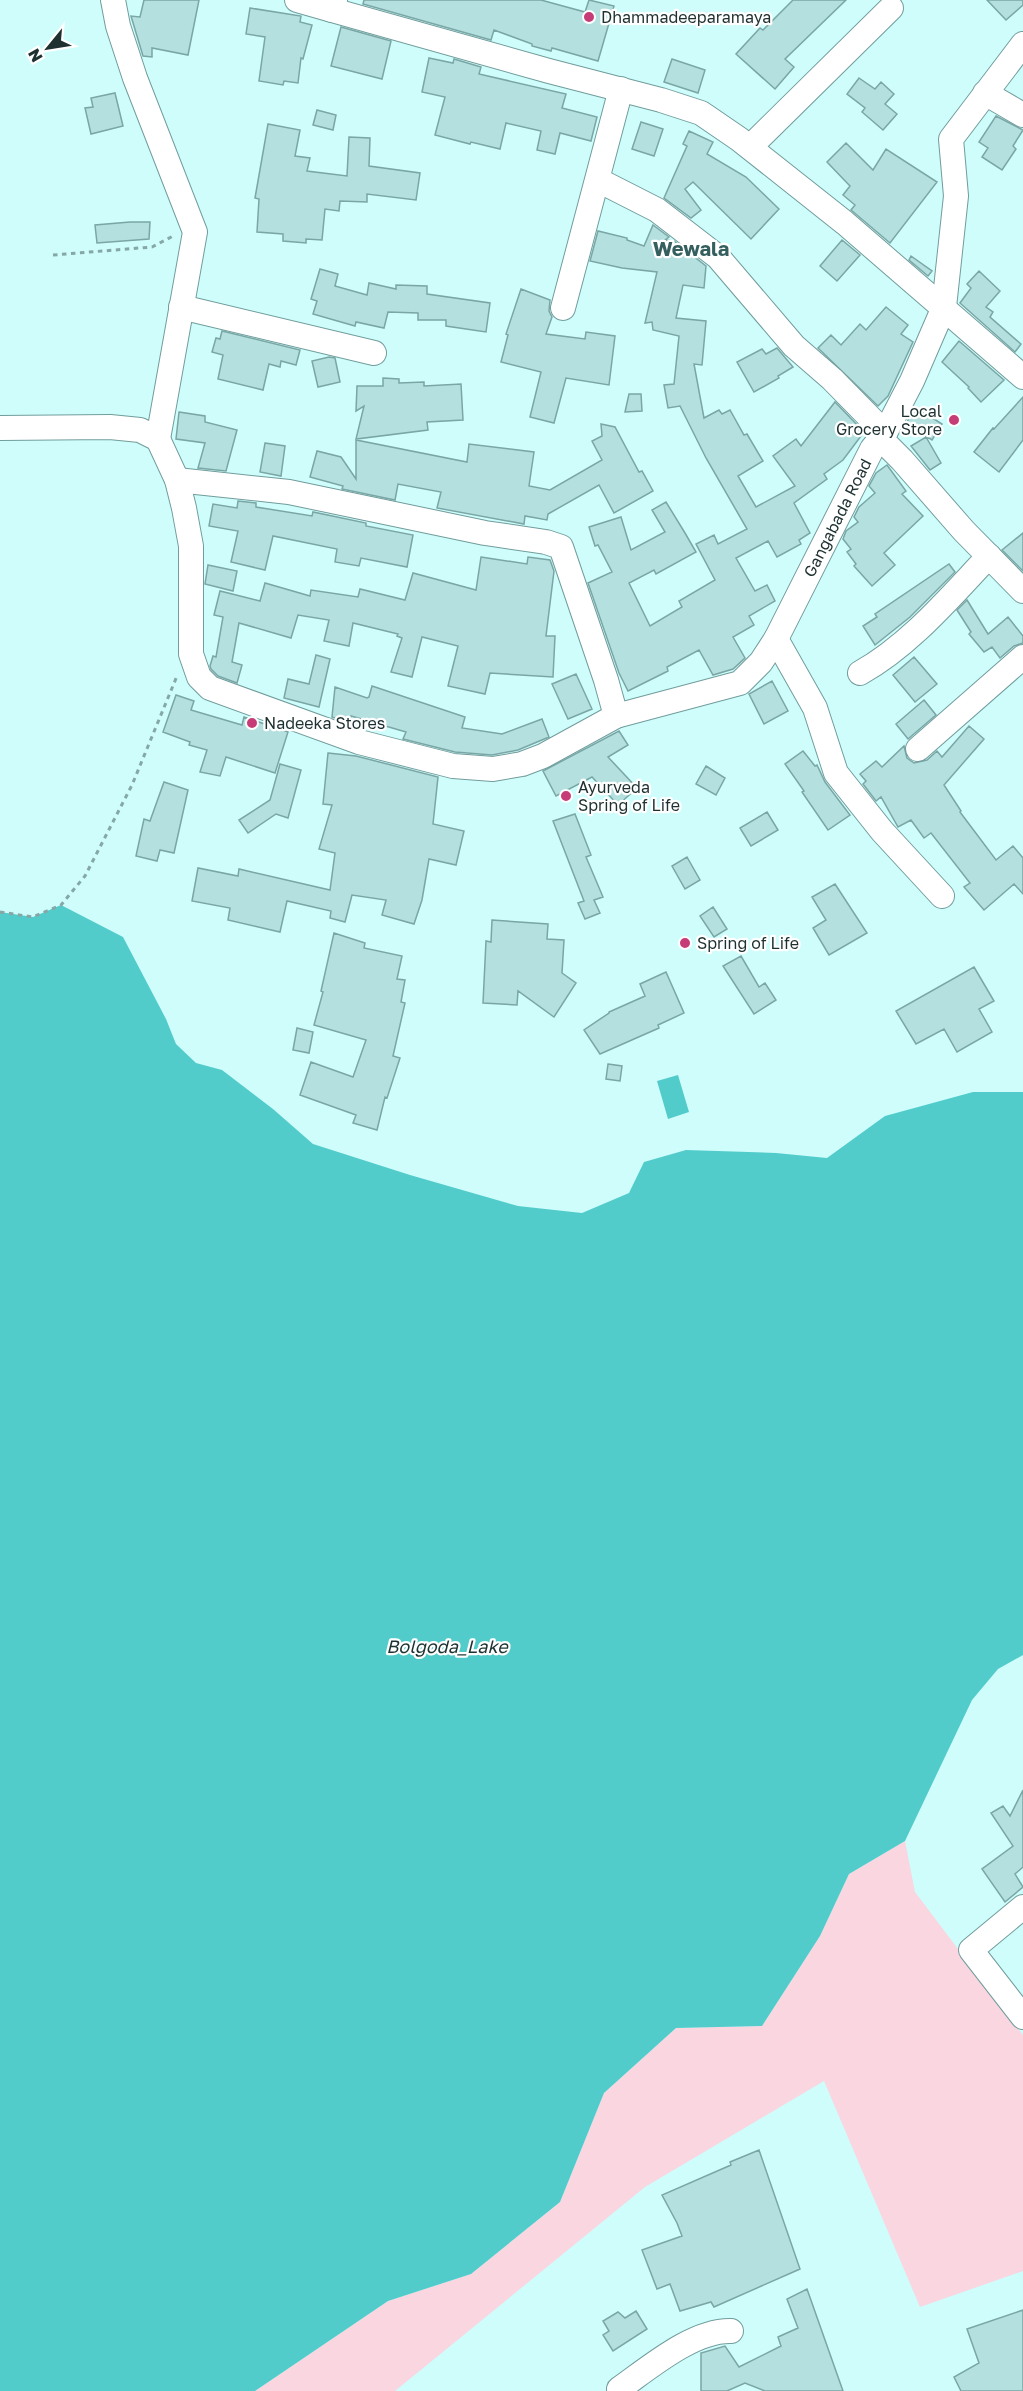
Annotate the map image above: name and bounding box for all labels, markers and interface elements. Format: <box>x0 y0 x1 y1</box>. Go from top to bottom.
place label: Dhammadeeparamaya <box>601 7 771 27</box>
marker: Dhammadeeparamaya <box>582 10 596 24</box>
north arrow <box>18 18 78 78</box>
text: N <box>23 45 47 66</box>
district label: Wewala <box>653 236 729 260</box>
place label: Local Grocery Store <box>836 401 942 439</box>
marker: Local Grocery Store <box>947 413 961 427</box>
street label: Gangabada Road <box>799 455 876 580</box>
place label: Nadeeka Stores <box>264 713 385 733</box>
marker: Nadeeka Stores <box>245 716 259 730</box>
place label: Ayurveda Spring of Life <box>578 777 680 815</box>
marker: Ayurveda Spring of Life <box>559 789 573 803</box>
place label: Spring of Life <box>697 933 799 953</box>
marker: Spring of Life <box>678 936 692 950</box>
water label: Bolgoda_Lake <box>386 1635 509 1657</box>

